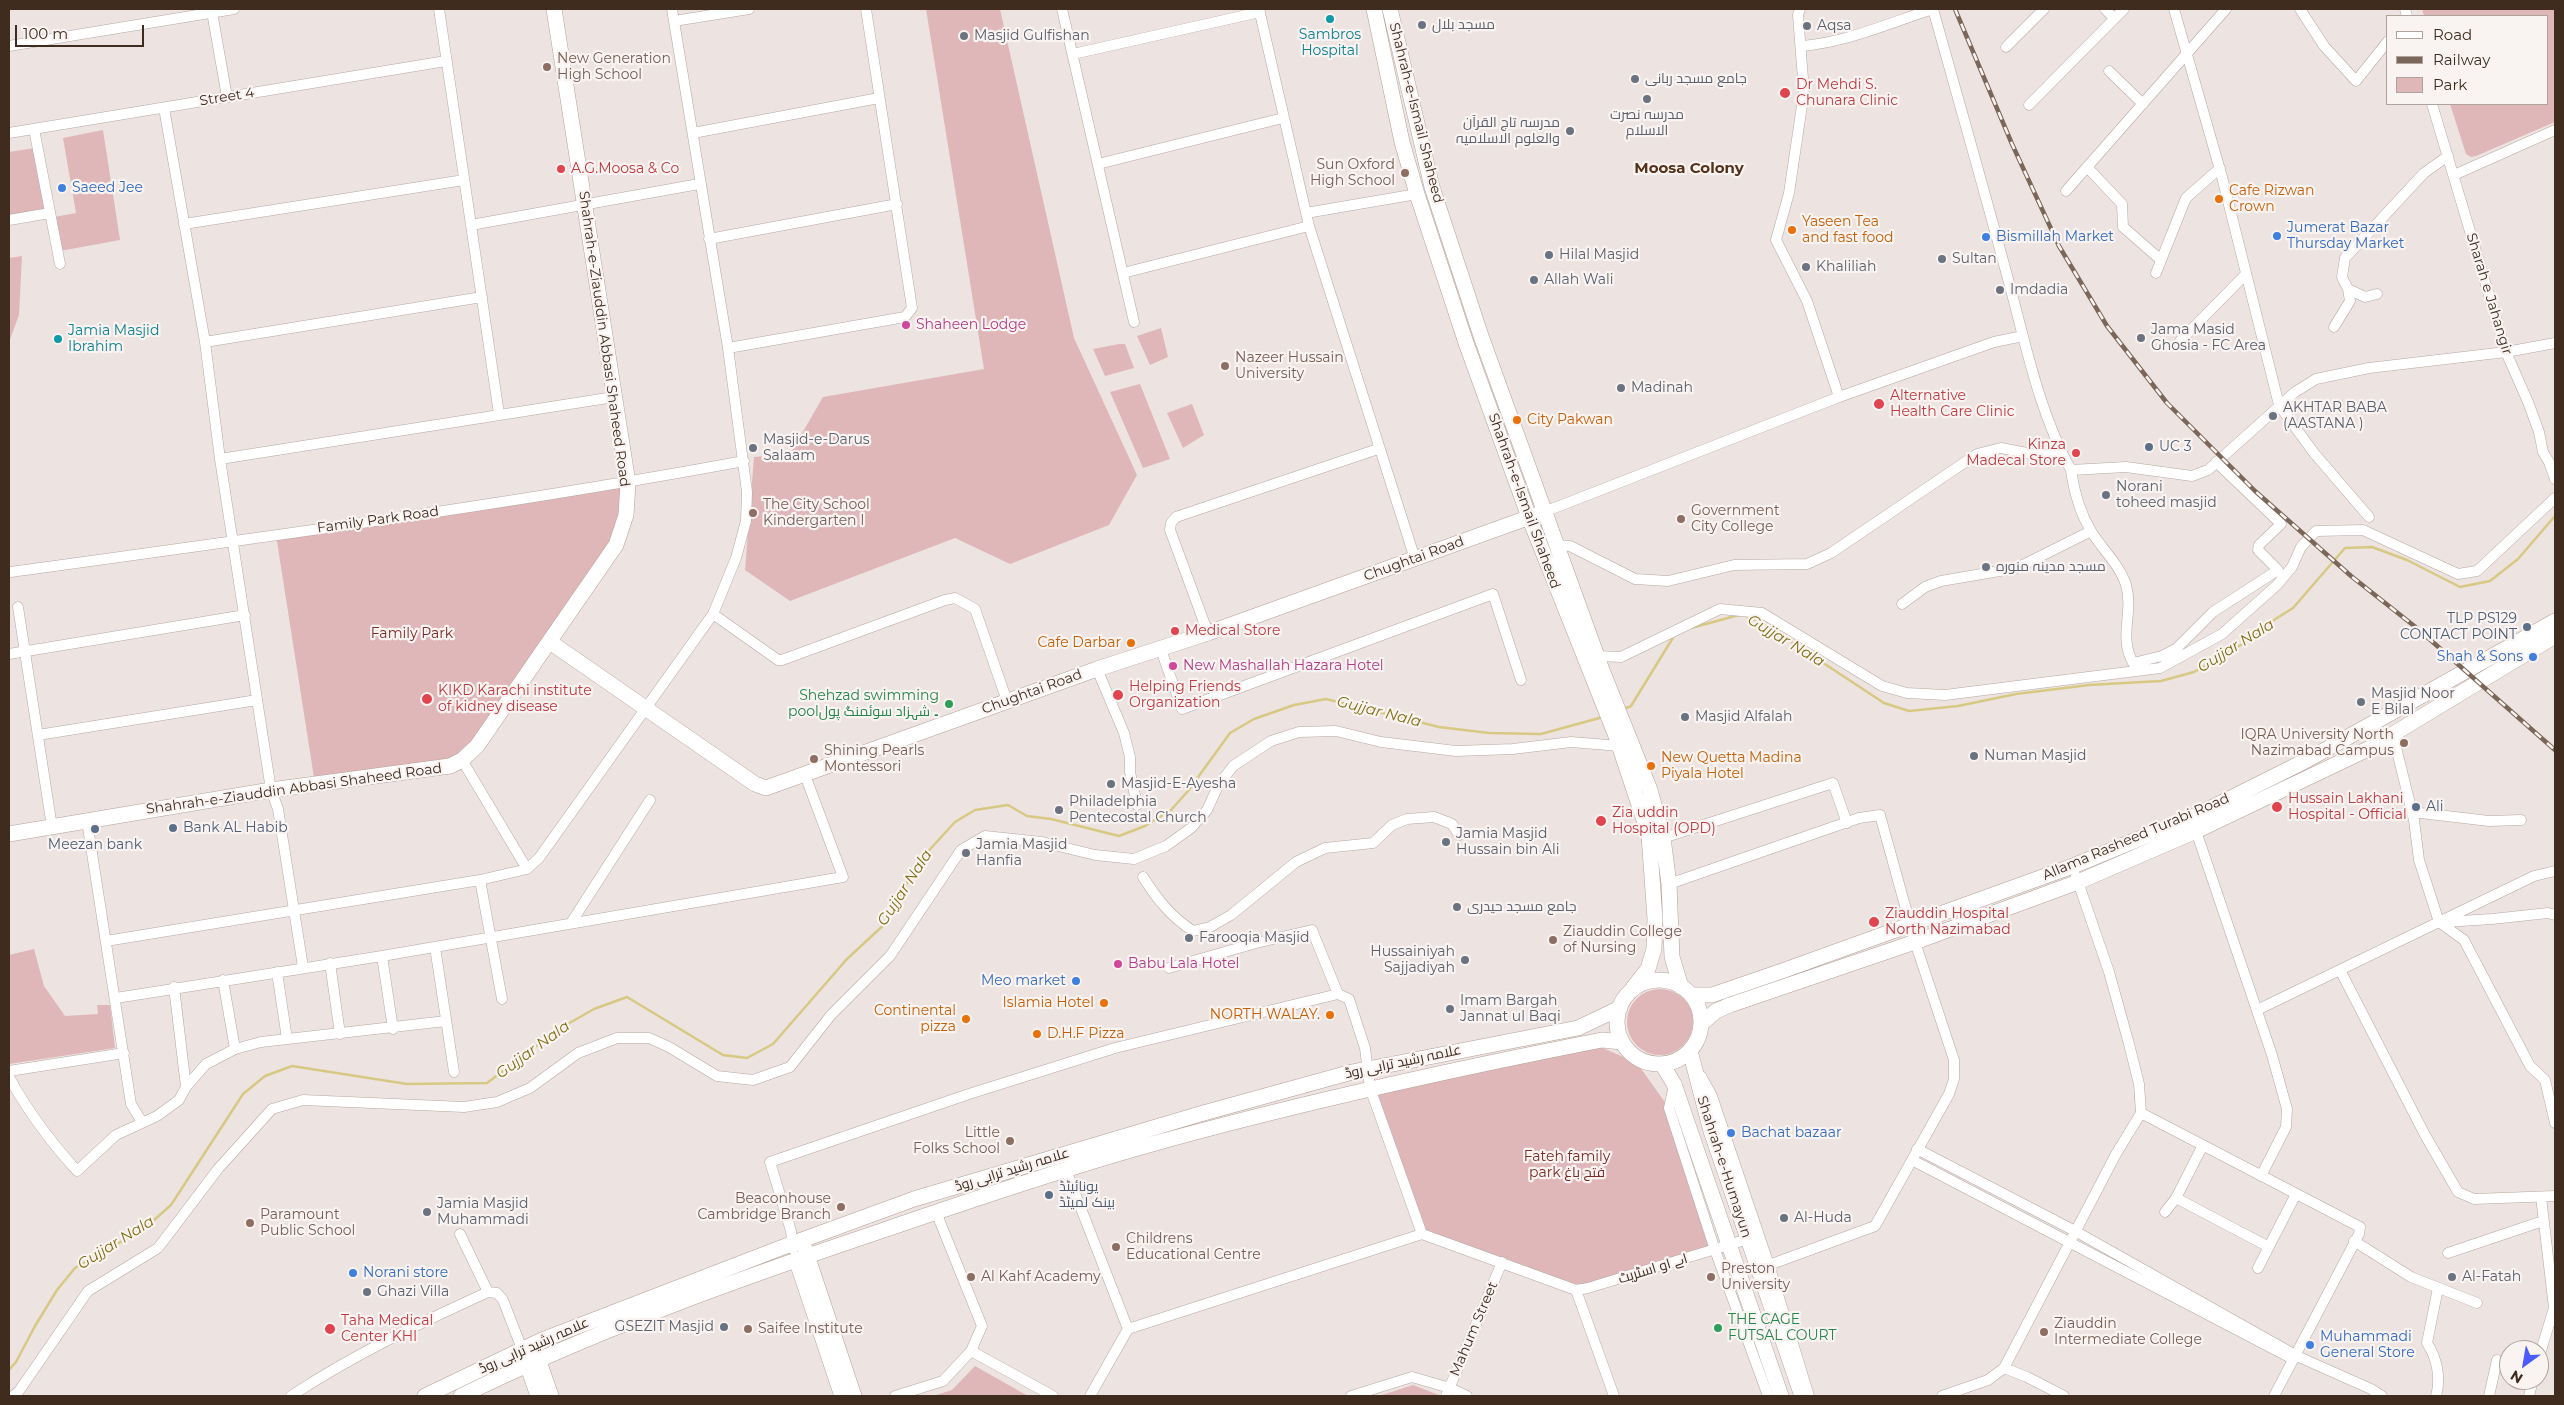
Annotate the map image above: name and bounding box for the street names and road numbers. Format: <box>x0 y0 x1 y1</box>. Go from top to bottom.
street label: Shahrah-e-Ismail Shaheed <box>1385 21 1447 205</box>
street label: Street 4 <box>198 84 256 110</box>
street label: Shahrah-e-Ziauddin Abbasi Shaheed Road <box>575 190 633 488</box>
street label: Sharah e Jahangir <box>2462 231 2516 357</box>
street label: Shahrah-e-Ismail Shaheed <box>1484 411 1564 591</box>
street label: Family Park Road <box>316 503 440 537</box>
street label: Chughtai Road <box>1362 533 1466 585</box>
street label: Chughtai Road <box>980 666 1084 718</box>
street label: Shahrah-e-Ziauddin Abbasi Shaheed Road <box>145 760 443 818</box>
street label: Allama Rasheed Turabi Road <box>2040 790 2232 884</box>
street label: علامہ رشید ترابی روڈ <box>1343 1041 1463 1083</box>
street label: Shahrah-e-Humayun <box>1693 1094 1755 1240</box>
street label: علامہ رشید ترابی روڈ <box>953 1145 1071 1195</box>
street label: اے او اسٹریٹ <box>1616 1251 1690 1287</box>
street label: Mahum Street <box>1446 1279 1502 1379</box>
street label: علامہ رشید ترابی روڈ <box>476 1314 592 1378</box>

